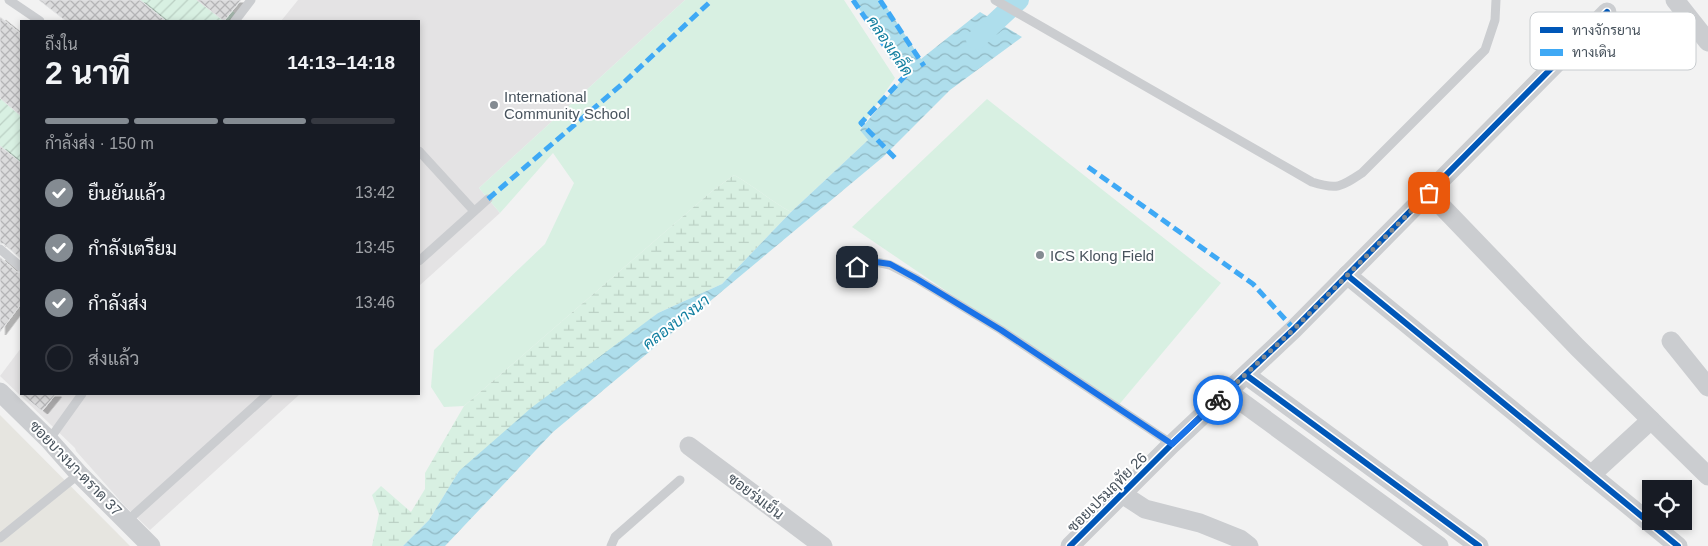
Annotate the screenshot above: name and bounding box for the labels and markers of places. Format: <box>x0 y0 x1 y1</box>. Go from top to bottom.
place label: International Community School <box>504 88 630 122</box>
marker: International Community School <box>488 99 500 111</box>
pin <box>1408 172 1450 214</box>
pin <box>836 246 878 288</box>
place label: ICS Klong Field <box>1050 247 1154 264</box>
marker: ICS Klong Field <box>1034 249 1046 261</box>

